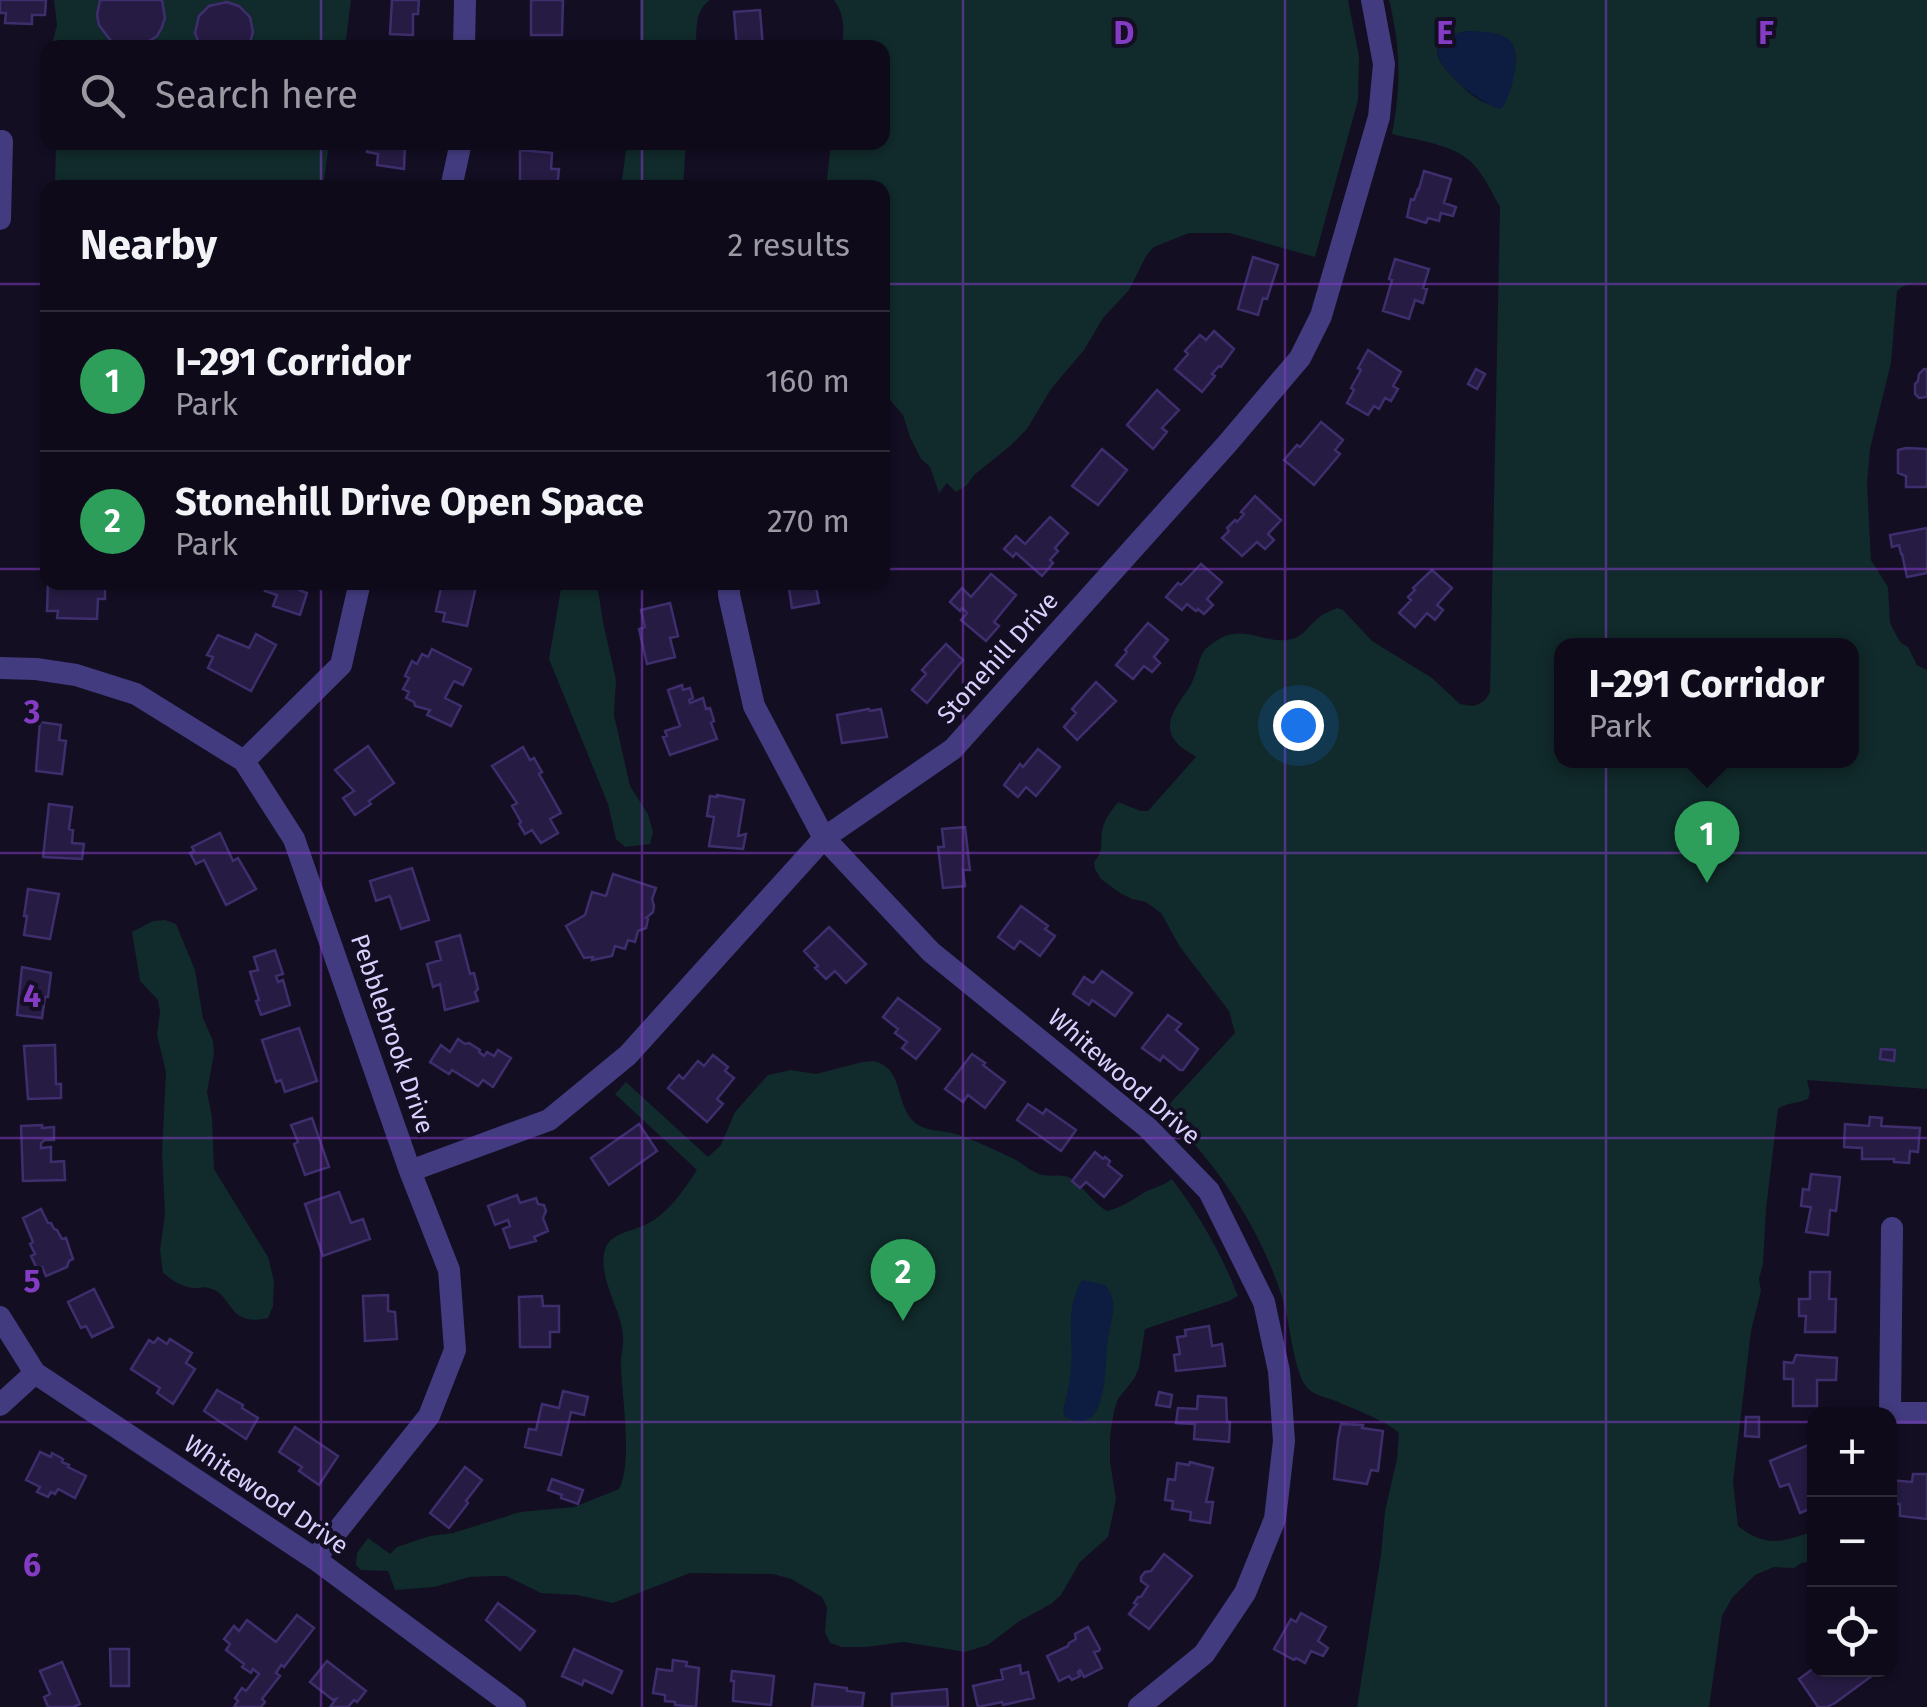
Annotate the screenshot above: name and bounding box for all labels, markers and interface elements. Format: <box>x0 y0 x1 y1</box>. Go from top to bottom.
text: D <box>1114 14 1134 52</box>
text: E <box>1437 14 1453 52</box>
text: F <box>1758 14 1774 52</box>
search box <box>40 40 890 150</box>
icon: search <box>75 68 130 123</box>
text: Search here <box>155 72 358 118</box>
text: Nearby <box>80 220 217 270</box>
text: 2 results <box>727 226 850 264</box>
text: I-291 Corridor <box>175 339 411 385</box>
text: 1 <box>105 362 120 400</box>
text: 160 m <box>765 362 850 400</box>
text: Park <box>175 385 238 423</box>
text: Stonehill Drive Open Space <box>175 479 644 525</box>
text: 2 <box>104 502 121 540</box>
text: 270 m <box>767 502 850 540</box>
text: Park <box>175 525 238 563</box>
street label: Stonehill Drive <box>931 586 1065 730</box>
popup <box>1554 638 1859 768</box>
text: I-291 Corridor <box>1589 661 1824 707</box>
text: 3 <box>23 693 40 731</box>
your location <box>1273 700 1324 751</box>
text: Park <box>1589 707 1652 745</box>
pin: 1 <box>1674 800 1740 883</box>
street label: Pebblebrook Drive <box>344 930 440 1138</box>
text: 4 <box>23 977 41 1015</box>
street label: Whitewood Drive <box>1042 1003 1206 1151</box>
pin: 2 <box>870 1238 936 1321</box>
text: 5 <box>23 1262 41 1300</box>
map controls <box>1807 1407 1897 1677</box>
button: + <box>1807 1407 1897 1497</box>
street label: Whitewood Drive <box>178 1429 354 1561</box>
button: − <box>1807 1497 1897 1587</box>
text: 6 <box>23 1546 41 1584</box>
button: locate <box>1807 1587 1897 1677</box>

